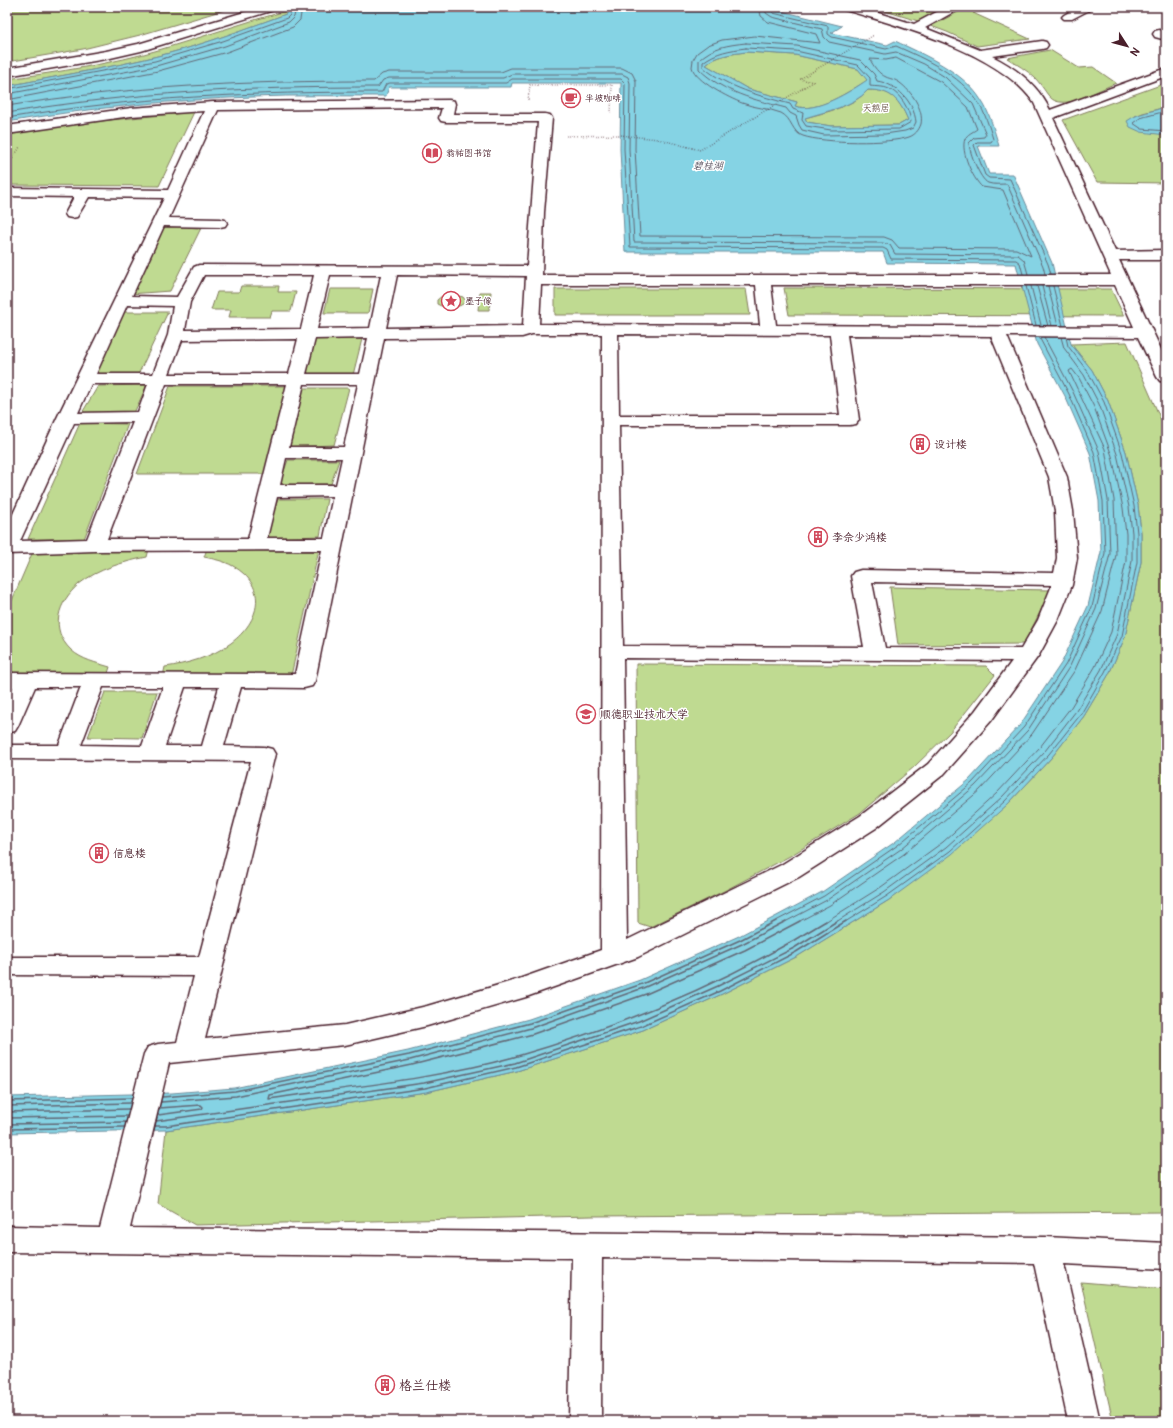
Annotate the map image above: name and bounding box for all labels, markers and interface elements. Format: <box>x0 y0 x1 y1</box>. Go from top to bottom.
north arrow <box>1107 26 1147 66</box>
text: N <box>1127 45 1142 59</box>
cafe icon: 半坡咖啡 <box>560 87 582 109</box>
place label: 半坡咖啡 <box>585 93 621 104</box>
park label: 天鹅居 <box>862 103 890 114</box>
library icon: 翁祐图书馆 <box>421 142 443 164</box>
place label: 翁祐图书馆 <box>446 148 492 159</box>
water label: 碧桂湖 <box>693 160 724 172</box>
place icon: 墨子像 <box>440 290 462 312</box>
place label: 墨子像 <box>465 296 492 307</box>
building icon: 设计楼 <box>909 433 931 455</box>
place label: 设计楼 <box>934 438 967 451</box>
building icon: 李佘少鸿楼 <box>807 526 829 548</box>
place label: 李佘少鸿楼 <box>832 531 887 544</box>
school or university icon: 顺德职业技术大学 <box>575 703 597 725</box>
place label: 顺德职业技术大学 <box>600 708 688 721</box>
building icon: 信息楼 <box>88 842 110 864</box>
place label: 信息楼 <box>113 847 146 860</box>
building icon: 格兰仕楼 <box>374 1374 396 1396</box>
place label: 格兰仕楼 <box>399 1378 451 1394</box>

